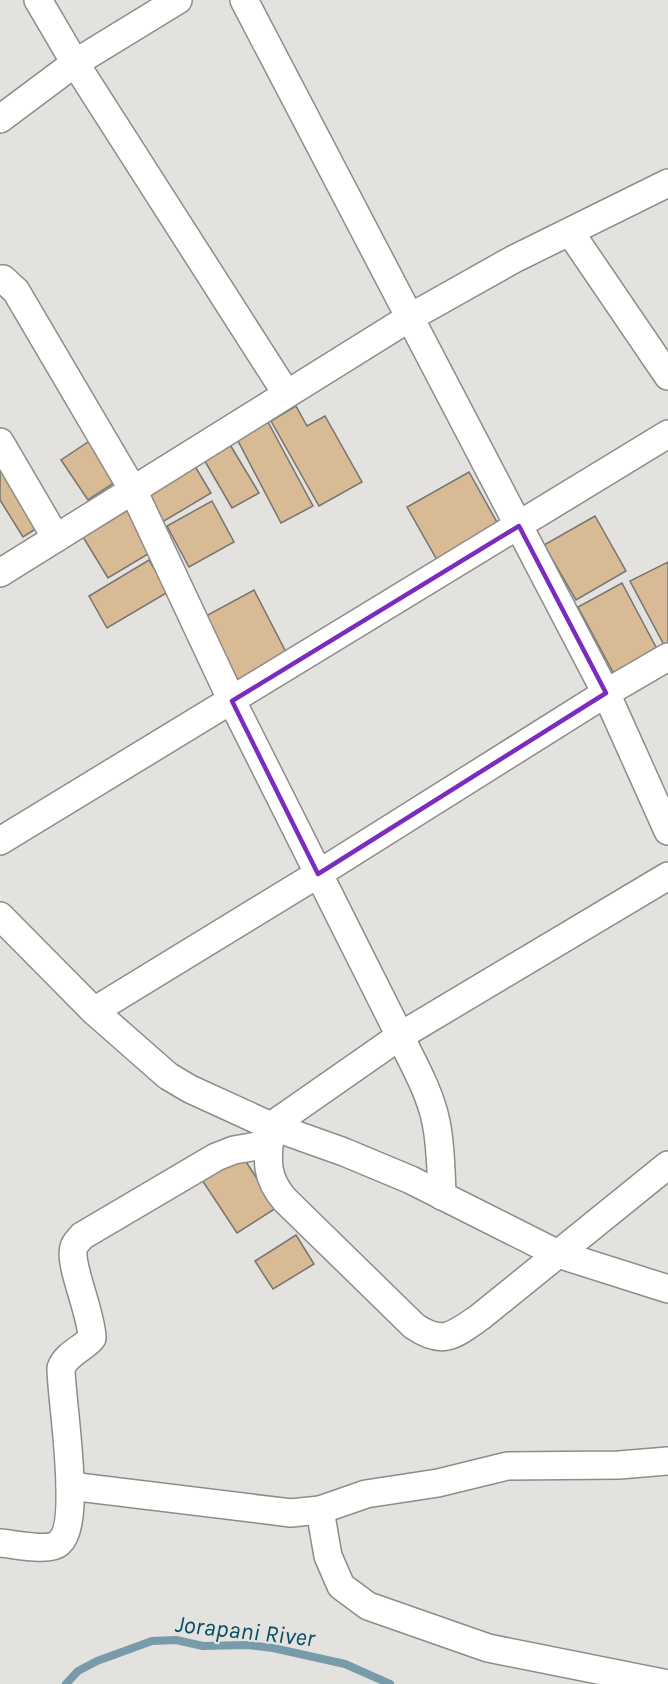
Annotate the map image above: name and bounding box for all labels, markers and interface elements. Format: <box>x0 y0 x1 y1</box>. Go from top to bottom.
water label: Jorapani River <box>174 1610 317 1652</box>

